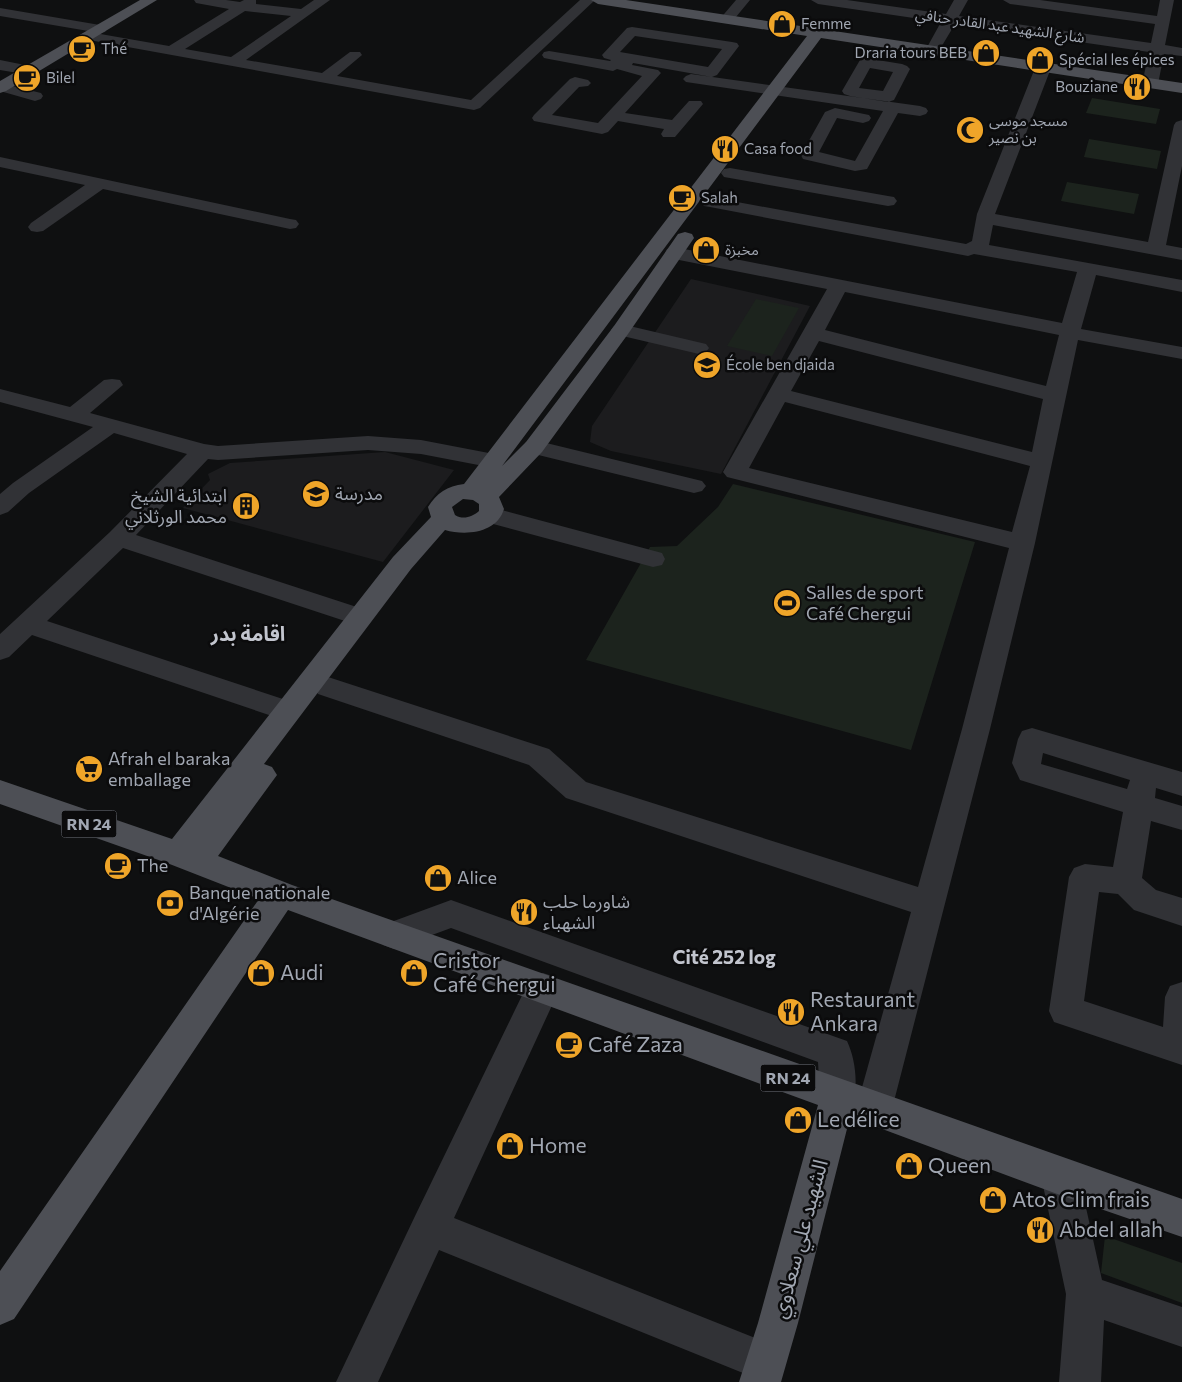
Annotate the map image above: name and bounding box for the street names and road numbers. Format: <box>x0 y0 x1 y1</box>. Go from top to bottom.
street label: شارع الشهيد عبد القادر حنافي <box>914 4 1086 50</box>
road number: RN 24 <box>62 811 116 838</box>
road number: RN 24 <box>760 1064 816 1092</box>
street label: الشهيد علي سعلاوي <box>765 1156 837 1322</box>

